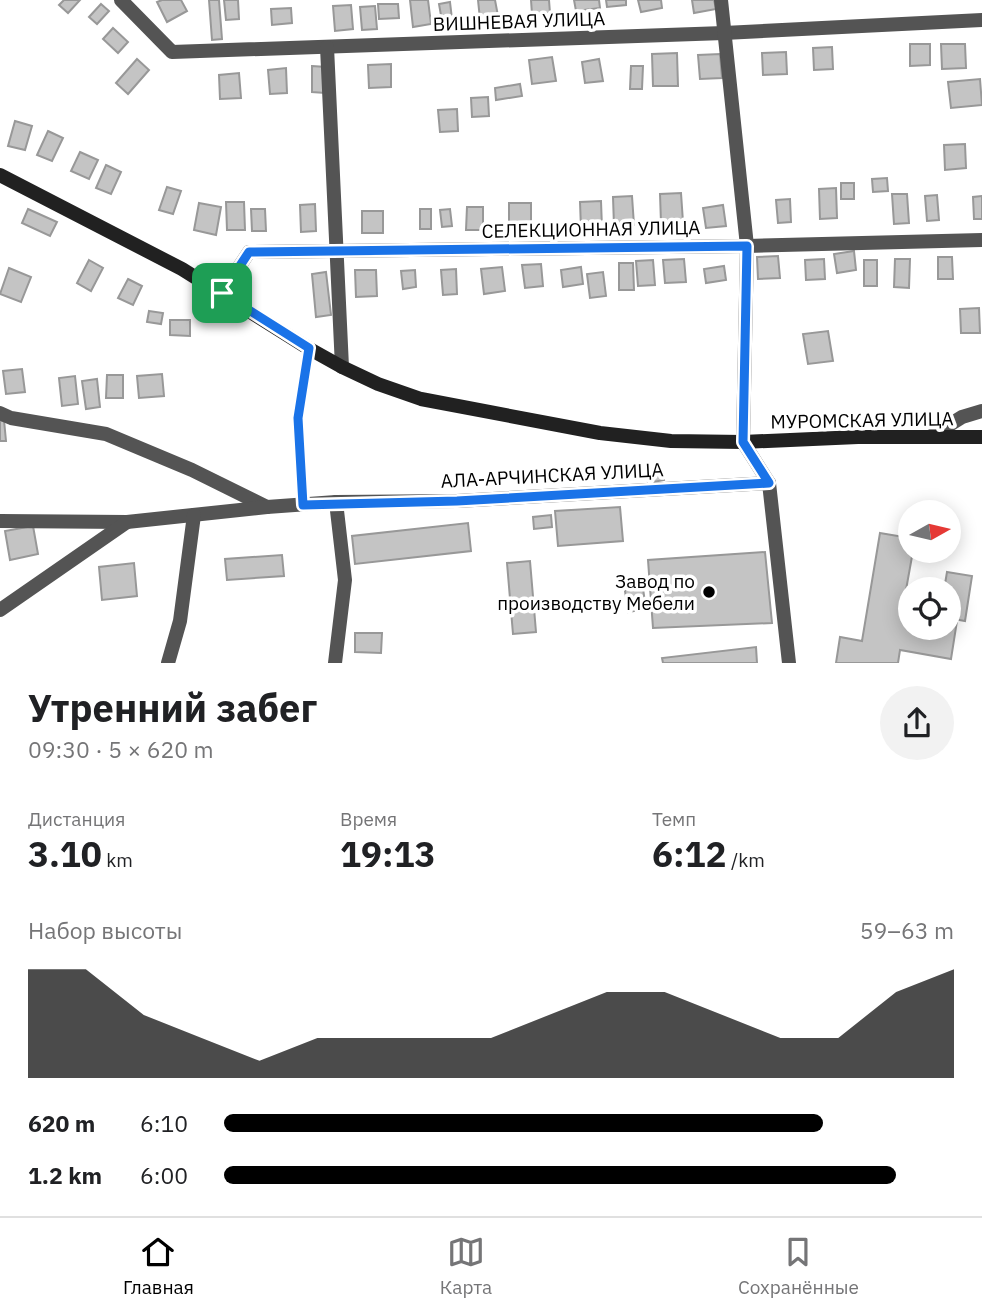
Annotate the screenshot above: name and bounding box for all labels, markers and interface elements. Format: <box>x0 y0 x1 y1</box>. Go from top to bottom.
street label: ВИШНЕВАЯ УЛИЦА <box>432 6 606 36</box>
street label: СЕЛЕКЦИОННАЯ УЛИЦА <box>481 215 701 243</box>
pin <box>192 263 252 323</box>
icon: arrive <box>203 274 241 312</box>
street label: МУРОМСКАЯ УЛИЦА <box>770 406 954 434</box>
street label: АЛА-АРЧИНСКАЯ УЛИЦА <box>440 457 664 493</box>
north arrow <box>898 500 961 564</box>
map controls <box>898 500 961 640</box>
place label: Завод по производству Мебели <box>497 569 695 615</box>
button: locate <box>898 577 961 640</box>
marker: Завод по производству Мебели <box>701 584 717 600</box>
text: Утренний забег <box>28 683 317 732</box>
button: share <box>880 686 954 760</box>
text: 09:30 · 5 × 620 m <box>28 734 214 764</box>
text: Дистанция <box>28 807 125 831</box>
text: Время <box>340 807 397 831</box>
text: Темп <box>652 807 696 831</box>
text: 3.10 <box>28 831 102 877</box>
text: 19:13 <box>340 831 436 877</box>
text: 6:12 <box>652 831 727 877</box>
text: km <box>102 848 133 872</box>
text: /km <box>727 848 765 872</box>
text: Набор высоты <box>28 915 182 945</box>
text: 59–63 m <box>860 915 954 945</box>
text: 620 m <box>28 1108 95 1138</box>
text: 6:10 <box>140 1108 188 1138</box>
text: 1.2 km <box>28 1160 102 1190</box>
text: 6:00 <box>140 1160 188 1190</box>
tab: Главная <box>123 1233 194 1299</box>
tab: Карта <box>440 1233 492 1299</box>
tab: Сохранённые <box>738 1233 859 1299</box>

